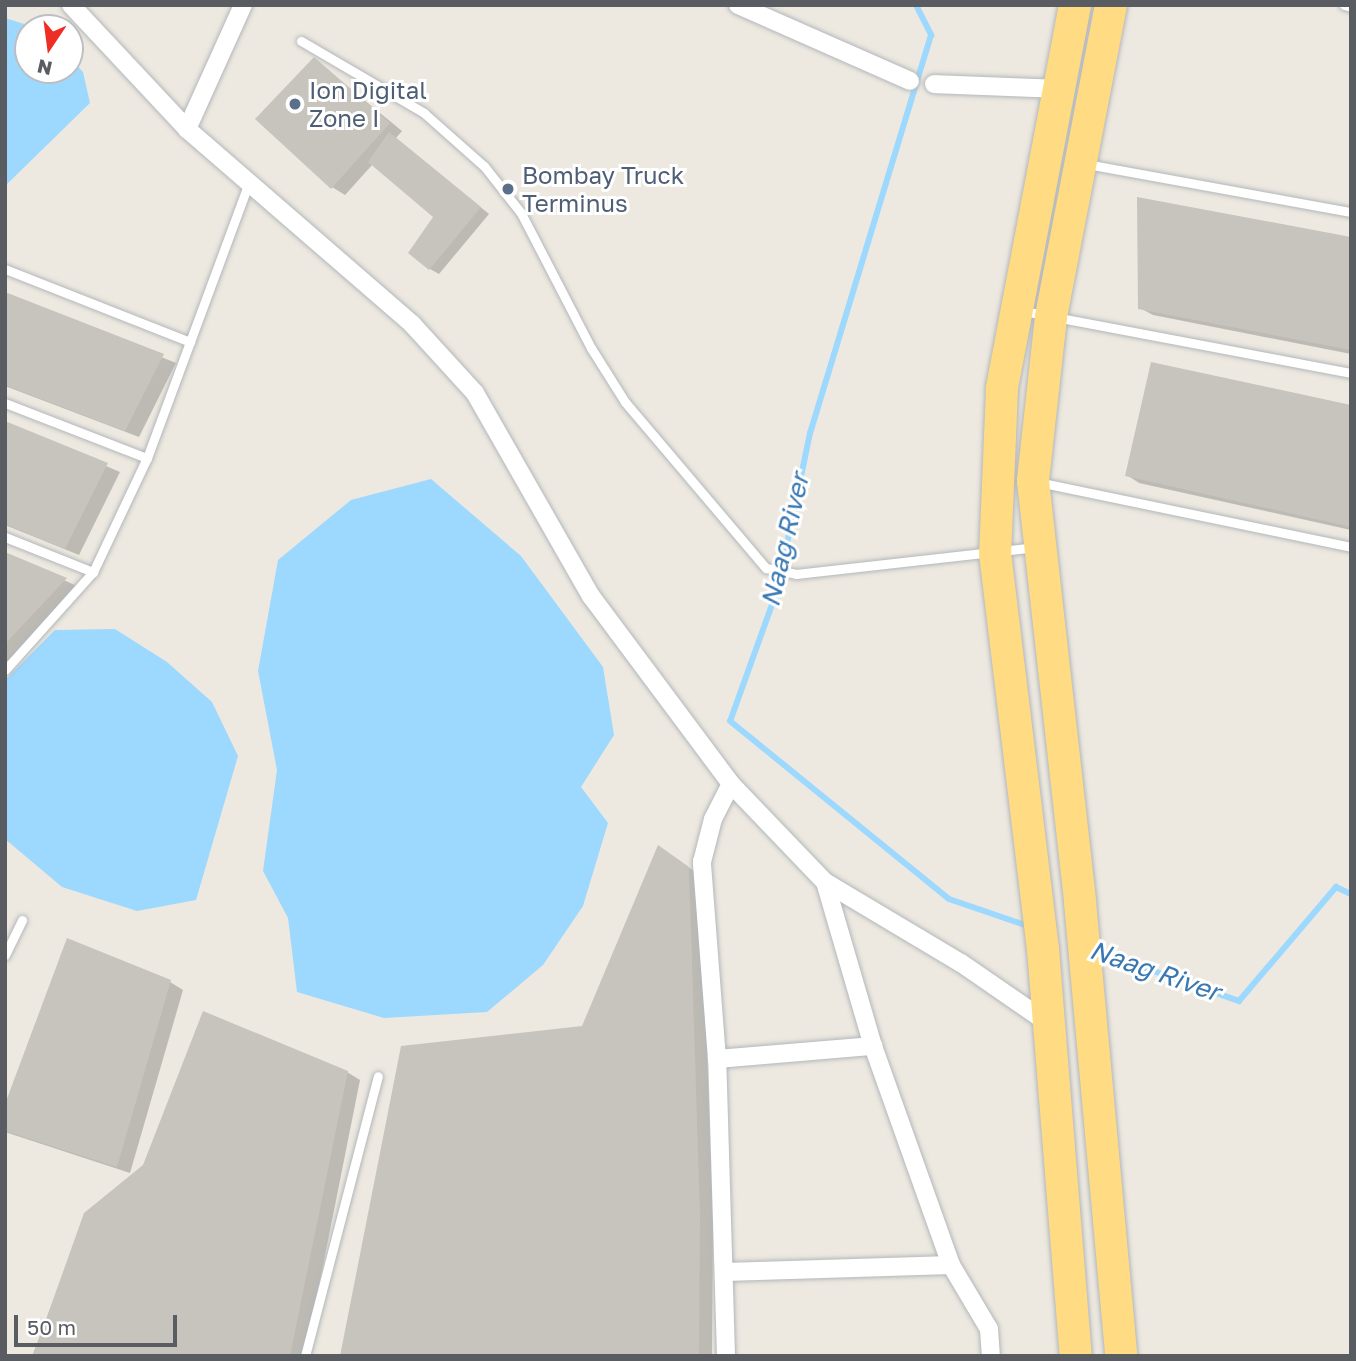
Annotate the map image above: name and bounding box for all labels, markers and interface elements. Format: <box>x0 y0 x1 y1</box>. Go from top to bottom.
north arrow <box>14 14 84 84</box>
text: N <box>35 55 54 81</box>
place label: Ion Digital Zone I <box>309 76 427 132</box>
marker: Ion Digital Zone I <box>287 96 303 112</box>
place label: Bombay Truck Terminus <box>522 161 684 217</box>
marker: Bombay Truck Terminus <box>500 181 516 197</box>
water label: Naag River <box>755 470 815 610</box>
water label: Naag River <box>1086 934 1224 1008</box>
scale bar <box>18 1302 180 1346</box>
text: 50 m <box>27 1314 76 1340</box>

